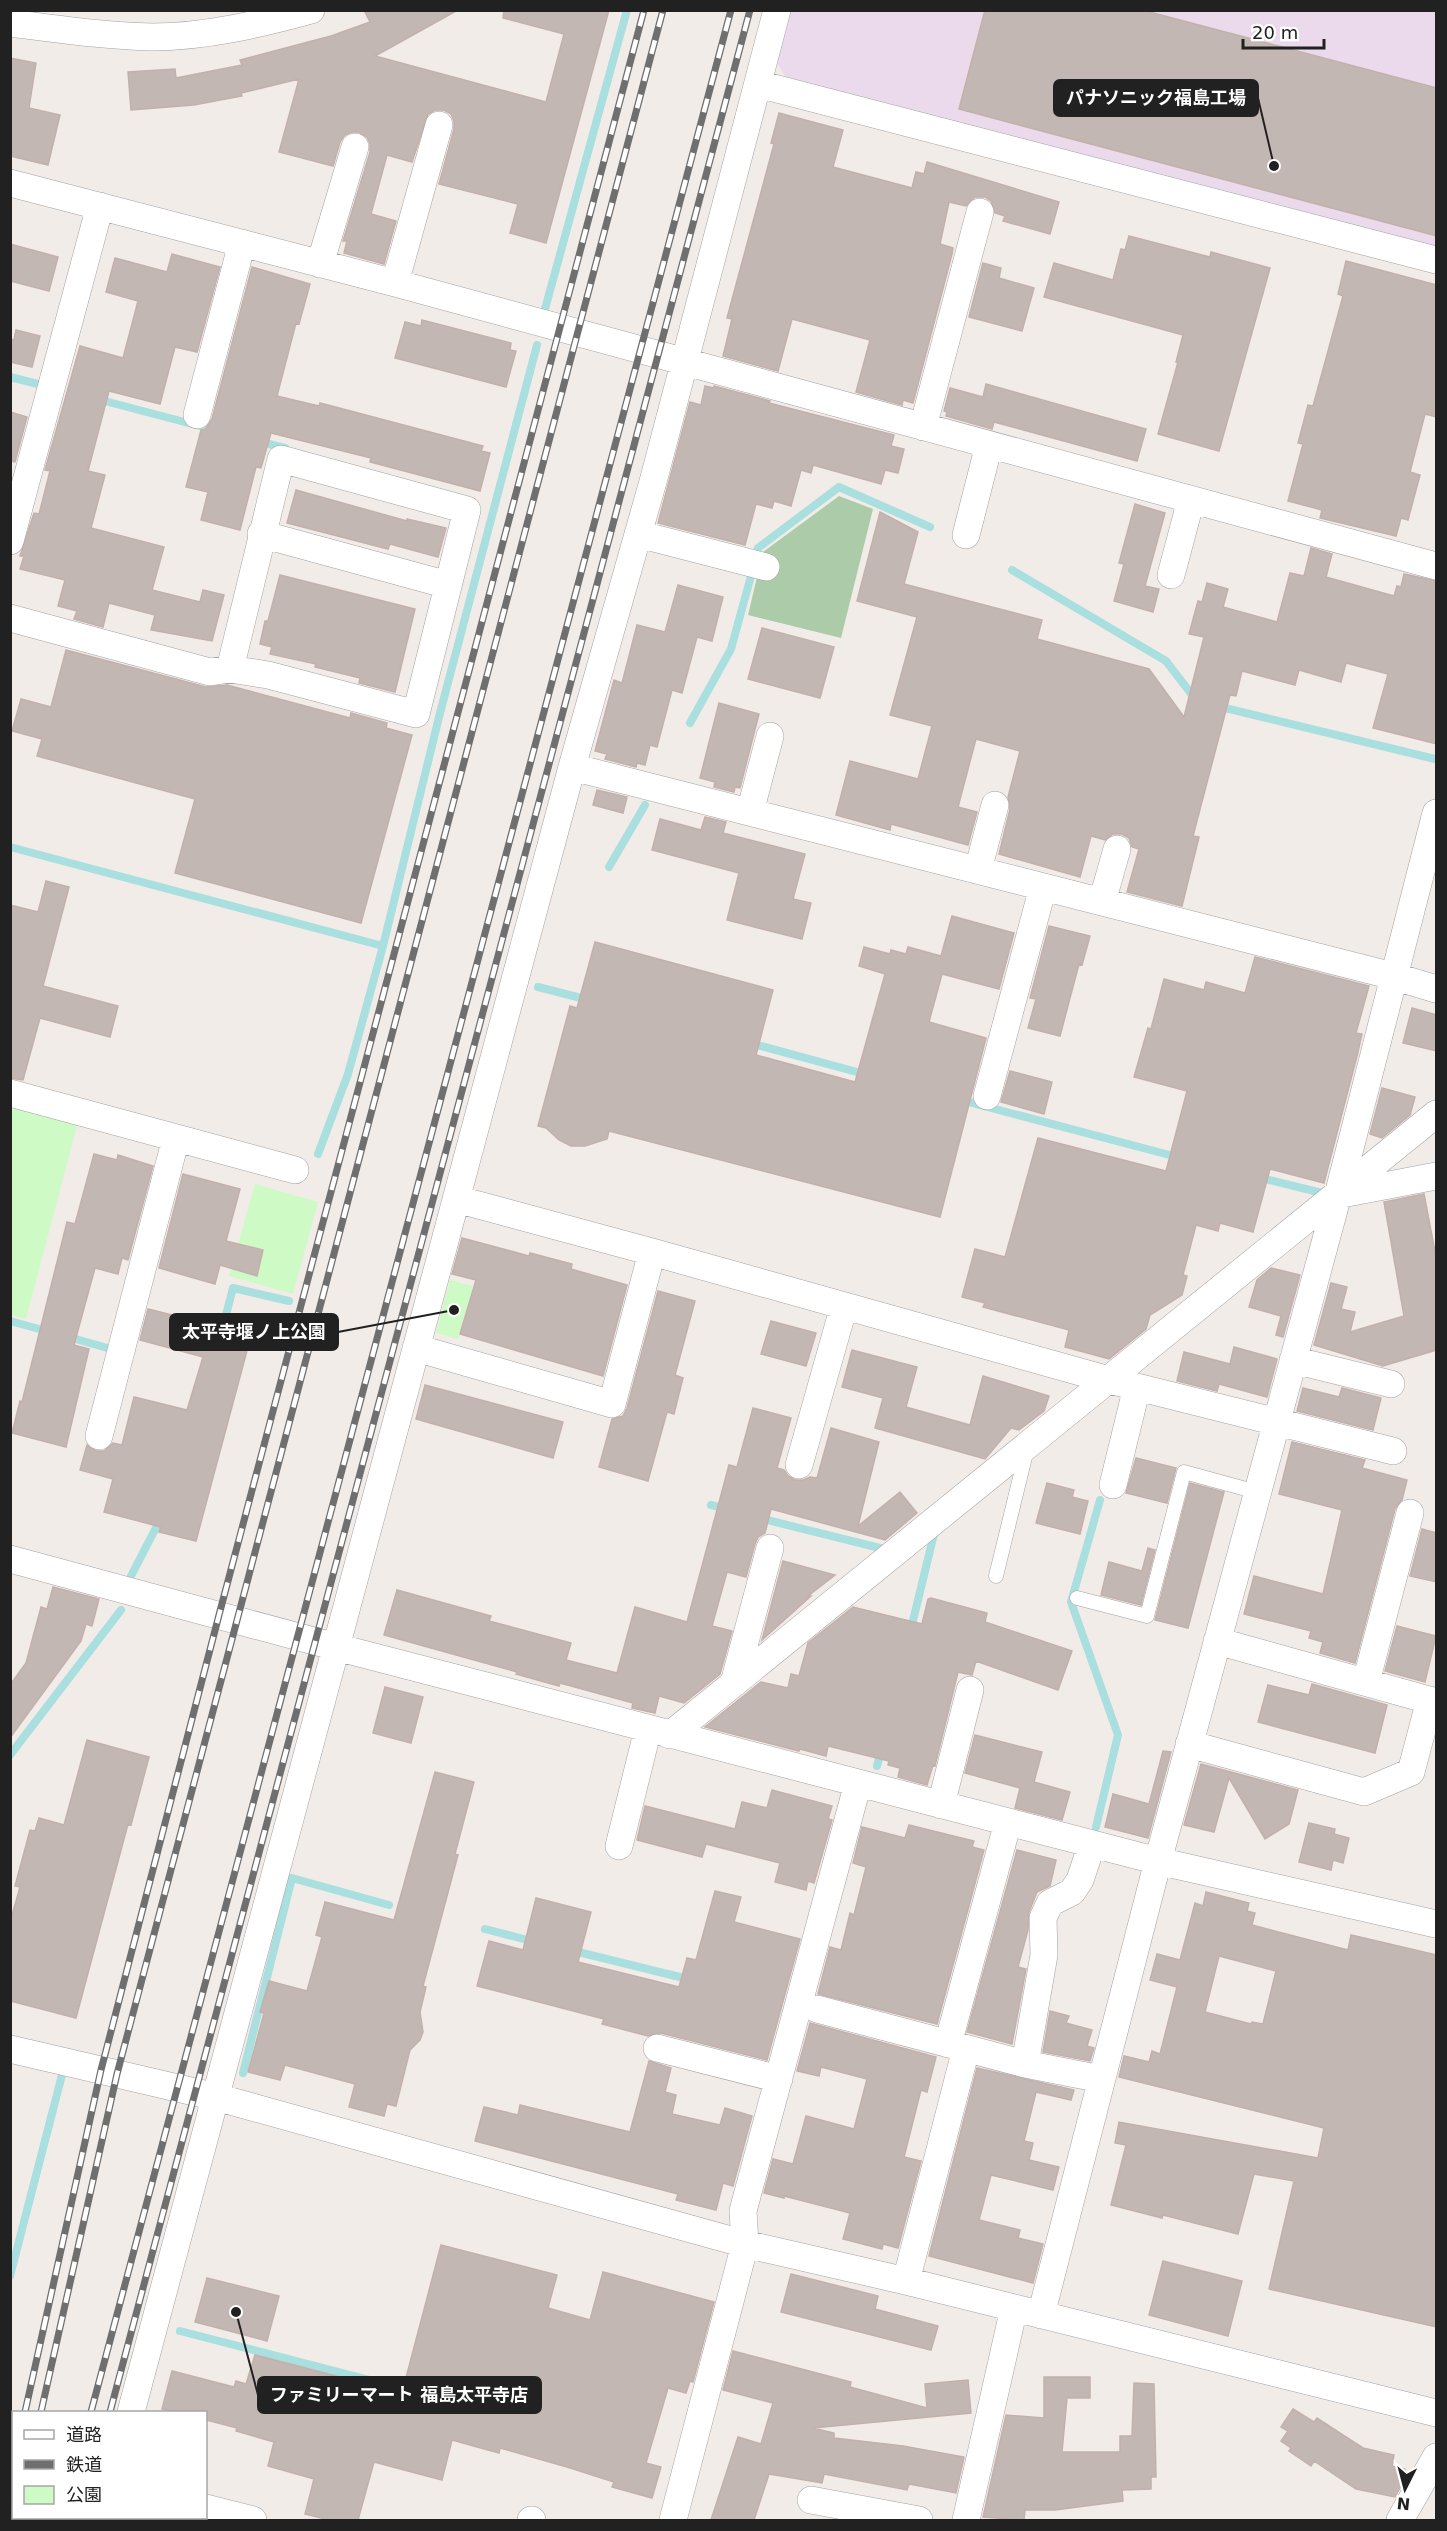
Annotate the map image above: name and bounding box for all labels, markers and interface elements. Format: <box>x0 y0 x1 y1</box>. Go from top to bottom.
scale bar <box>1243 12 1324 50</box>
text: 20 m <box>1252 22 1298 43</box>
callout: パナソニック福島工場 <box>1054 80 1258 116</box>
text: パナソニック福島工場 <box>1066 87 1246 108</box>
callout: 太平寺堰ノ上公園 <box>170 1314 338 1350</box>
text: 太平寺堰ノ上公園 <box>182 1321 326 1342</box>
callout: ファミリーマート 福島太平寺店 <box>258 2377 541 2413</box>
text: ファミリーマート 福島太平寺店 <box>270 2384 528 2405</box>
legend <box>12 2411 207 2519</box>
text: 道路 <box>66 2424 102 2445</box>
text: 鉄道 <box>66 2454 102 2475</box>
north arrow <box>1375 2459 1435 2519</box>
text: 公園 <box>66 2484 102 2505</box>
text: N <box>1396 2493 1411 2514</box>

